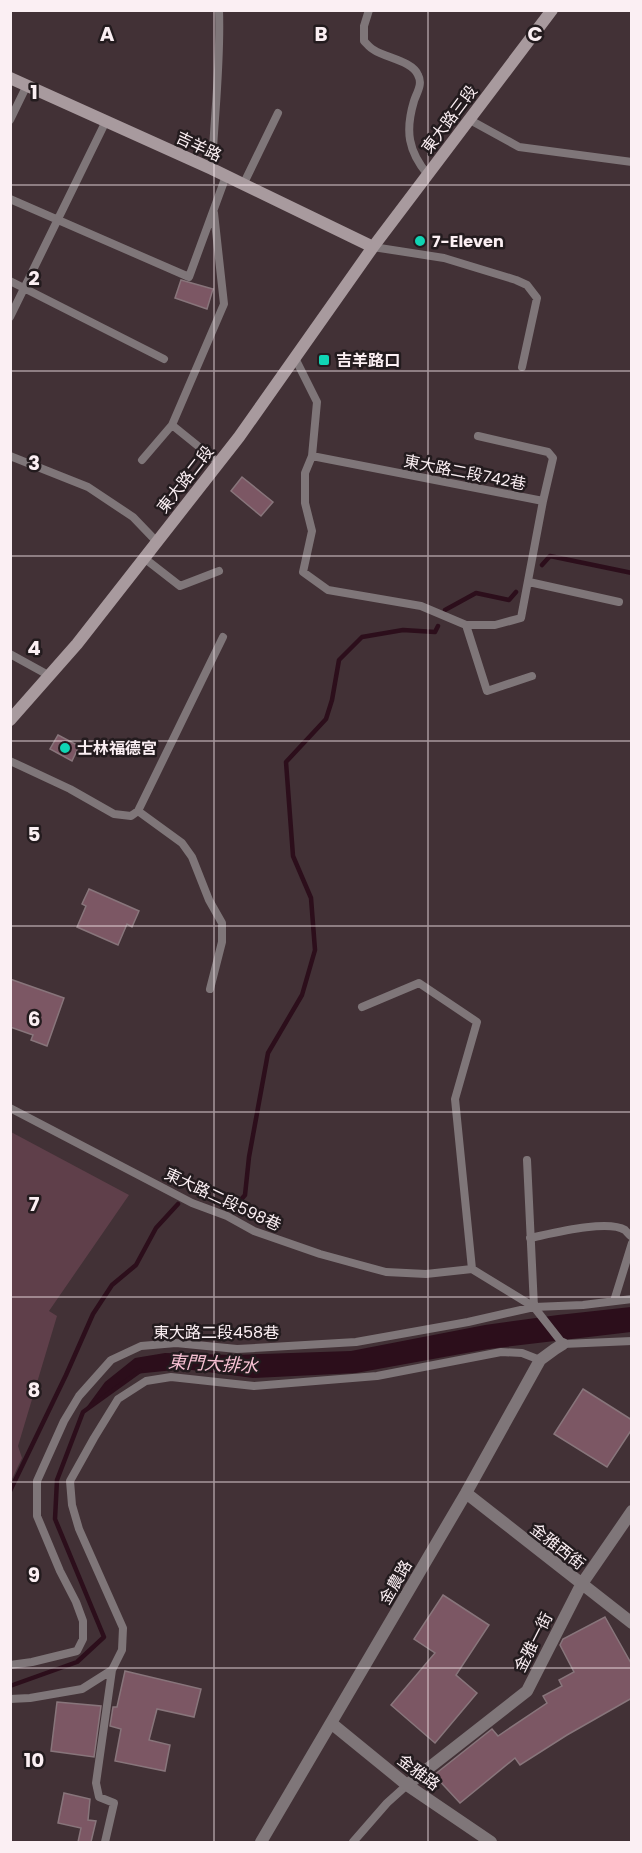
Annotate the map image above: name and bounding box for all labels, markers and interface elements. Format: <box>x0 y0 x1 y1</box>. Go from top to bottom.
text: A <box>100 20 115 48</box>
text: B <box>314 20 328 48</box>
text: C <box>527 20 543 48</box>
text: 1 <box>30 78 38 106</box>
street label: 東大路三段 <box>416 80 483 158</box>
street label: 吉羊路 <box>172 126 225 167</box>
place label: 7-Eleven <box>432 230 504 253</box>
marker: 7-Eleven <box>413 234 427 248</box>
text: 2 <box>28 264 40 292</box>
place label: 吉羊路口 <box>336 349 400 372</box>
marker: 吉羊路口 <box>317 353 331 367</box>
street label: 東大路二段 <box>152 441 219 518</box>
text: 3 <box>28 449 40 477</box>
street label: 東大路二段742巷 <box>402 449 528 496</box>
text: 4 <box>27 634 41 662</box>
place label: 士林福德宮 <box>77 737 157 760</box>
marker: 士林福德宮 <box>58 741 72 755</box>
text: 5 <box>28 820 41 848</box>
text: 6 <box>28 1005 40 1033</box>
street label: 東大路二段598巷 <box>161 1162 285 1237</box>
text: 7 <box>29 1190 40 1218</box>
street label: 東大路二段458巷 <box>153 1321 279 1344</box>
water label: 東門大排水 <box>167 1349 260 1378</box>
text: 8 <box>28 1376 40 1404</box>
street label: 金雅西街 <box>525 1518 590 1575</box>
street label: 金農路 <box>373 1556 417 1609</box>
text: 9 <box>28 1561 40 1589</box>
street label: 金雅一街 <box>509 1608 558 1676</box>
text: 10 <box>24 1746 44 1774</box>
street label: 金雅路 <box>393 1749 445 1796</box>

